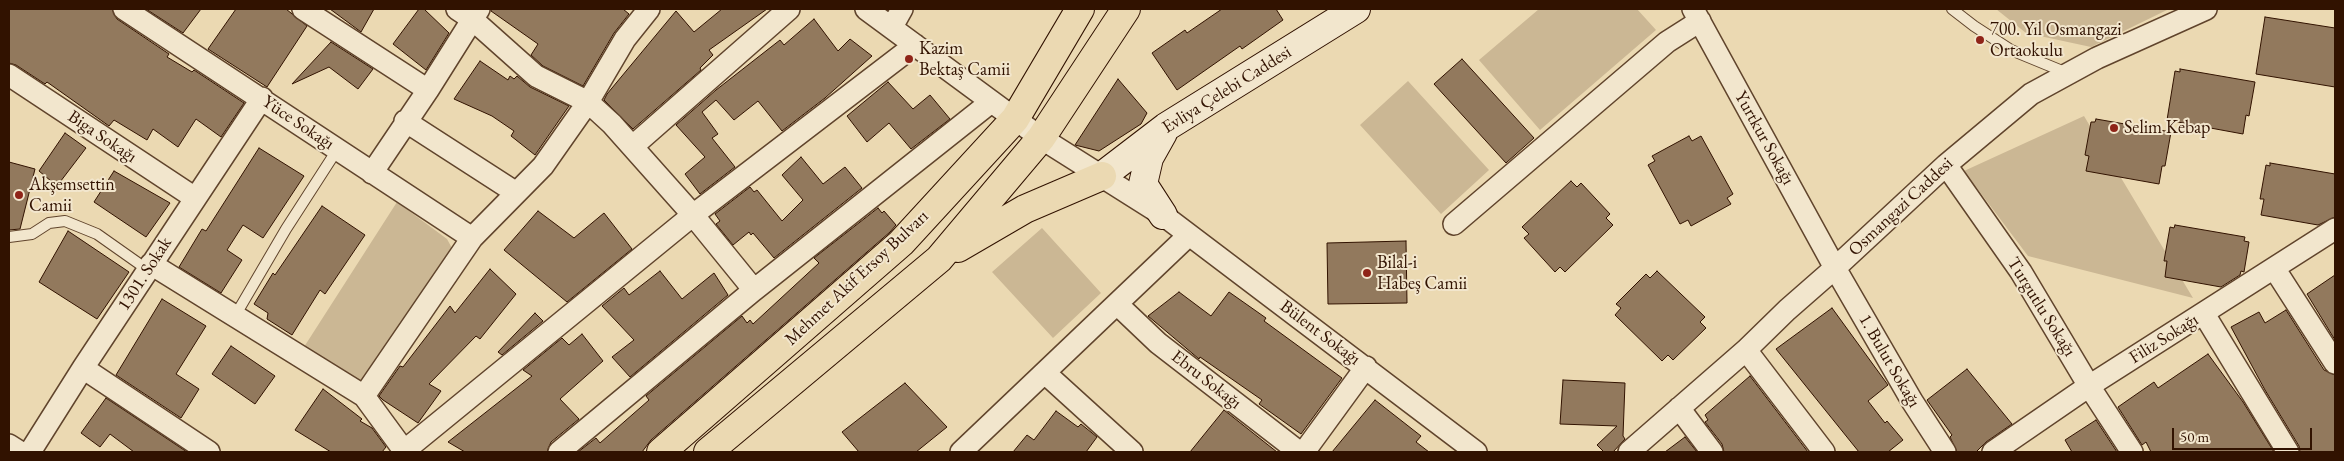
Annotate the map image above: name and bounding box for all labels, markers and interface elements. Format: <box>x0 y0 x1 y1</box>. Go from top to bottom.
place label: 700. Yıl Osmangazi Ortaokulu <box>1990 19 2122 62</box>
marker: 700. Yıl Osmangazi Ortaokulu <box>1974 34 1986 46</box>
place label: Kazim Bektaş Camii <box>919 38 1010 80</box>
street label: Evliya Çelebi Caddesi <box>1158 42 1296 138</box>
marker: Kazim Bektaş Camii <box>903 53 915 65</box>
street label: Yurtkur Sokağı <box>1729 87 1799 189</box>
street label: Yüce Sokağı <box>258 91 338 155</box>
street label: Biga Sokağı <box>63 106 141 168</box>
place label: Selim Kebap <box>2124 117 2210 139</box>
marker: Selim Kebap <box>2108 122 2120 134</box>
street label: Osmangazi Caddesi <box>1844 153 1958 261</box>
place label: Akşemsettin Camii <box>29 174 115 216</box>
marker: Akşemsettin Camii <box>13 189 25 201</box>
street label: Mehmet Akif Ersoy Bulvarı <box>781 206 933 350</box>
street label: 1301. Sokak <box>113 233 177 315</box>
place label: Bilal-i Habeş Camii <box>1377 252 1467 294</box>
street label: Turgutlu Sokağı <box>2002 253 2080 361</box>
marker: Bilal-i Habeş Camii <box>1361 267 1373 279</box>
street label: Bülent Sokağı <box>1276 296 1364 370</box>
street label: Filiz Sokağı <box>2125 309 2203 369</box>
street label: 1. Bulut Sokağı <box>1854 310 1924 412</box>
street label: Ebru Sokağı <box>1166 346 1246 414</box>
scale bar <box>2174 418 2314 450</box>
text: 50 m <box>2180 427 2209 446</box>

